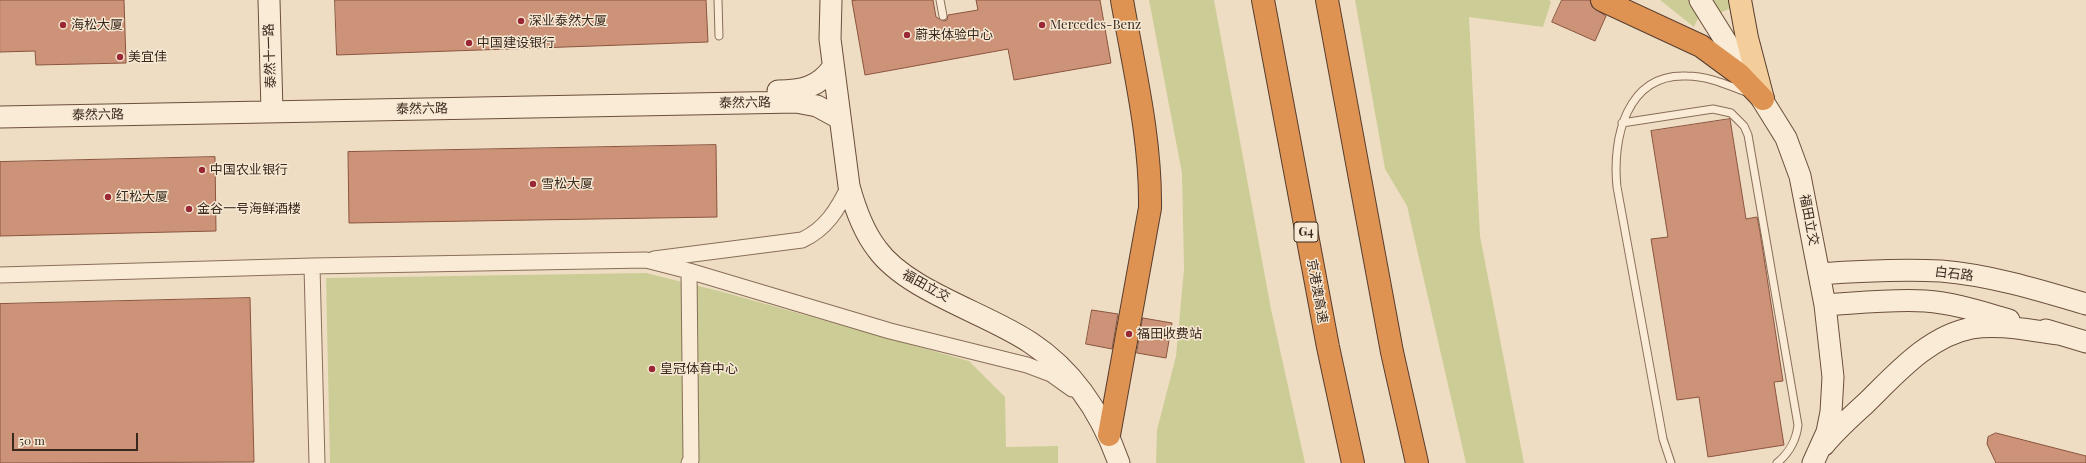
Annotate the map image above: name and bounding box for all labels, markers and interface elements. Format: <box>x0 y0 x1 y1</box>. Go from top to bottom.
place label: 深业泰然大厦 <box>529 13 607 29</box>
marker: 深业泰然大厦 <box>516 16 526 26</box>
place label: 海松大厦 <box>71 17 123 33</box>
place label: Mercedes-Benz <box>1050 17 1141 33</box>
marker: 海松大厦 <box>58 20 68 30</box>
marker: Mercedes-Benz <box>1037 20 1047 30</box>
street label: 泰然十一路 <box>261 23 279 89</box>
place label: 蔚来体验中心 <box>915 27 993 43</box>
marker: 蔚来体验中心 <box>902 30 912 40</box>
place label: 中国建设银行 <box>477 35 555 51</box>
marker: 中国建设银行 <box>464 38 474 48</box>
place label: 美宜佳 <box>128 49 167 65</box>
marker: 美宜佳 <box>115 52 125 62</box>
street label: 泰然六路 <box>719 95 771 111</box>
street label: 泰然六路 <box>396 101 448 117</box>
street label: 泰然六路 <box>72 107 124 123</box>
place label: 中国农业银行 <box>210 162 288 178</box>
marker: 中国农业银行 <box>197 165 207 175</box>
place label: 雪松大厦 <box>541 176 593 192</box>
marker: 雪松大厦 <box>528 179 538 189</box>
place label: 红松大厦 <box>116 189 168 205</box>
marker: 红松大厦 <box>103 192 113 202</box>
street label: 福田立交 <box>1796 193 1822 247</box>
place label: 金谷一号海鲜酒楼 <box>197 201 301 217</box>
marker: 金谷一号海鲜酒楼 <box>184 204 194 214</box>
road number: G4 <box>1294 222 1318 242</box>
street label: 京港澳高速 <box>1304 258 1330 324</box>
street label: 白石路 <box>1934 264 1974 284</box>
street label: 福田立交 <box>899 267 953 305</box>
place label: 福田收费站 <box>1137 326 1202 342</box>
marker: 福田收费站 <box>1124 329 1134 339</box>
place label: 皇冠体育中心 <box>660 361 738 377</box>
marker: 皇冠体育中心 <box>647 364 657 374</box>
scale bar <box>14 425 140 451</box>
text: 50 m <box>19 432 45 448</box>

